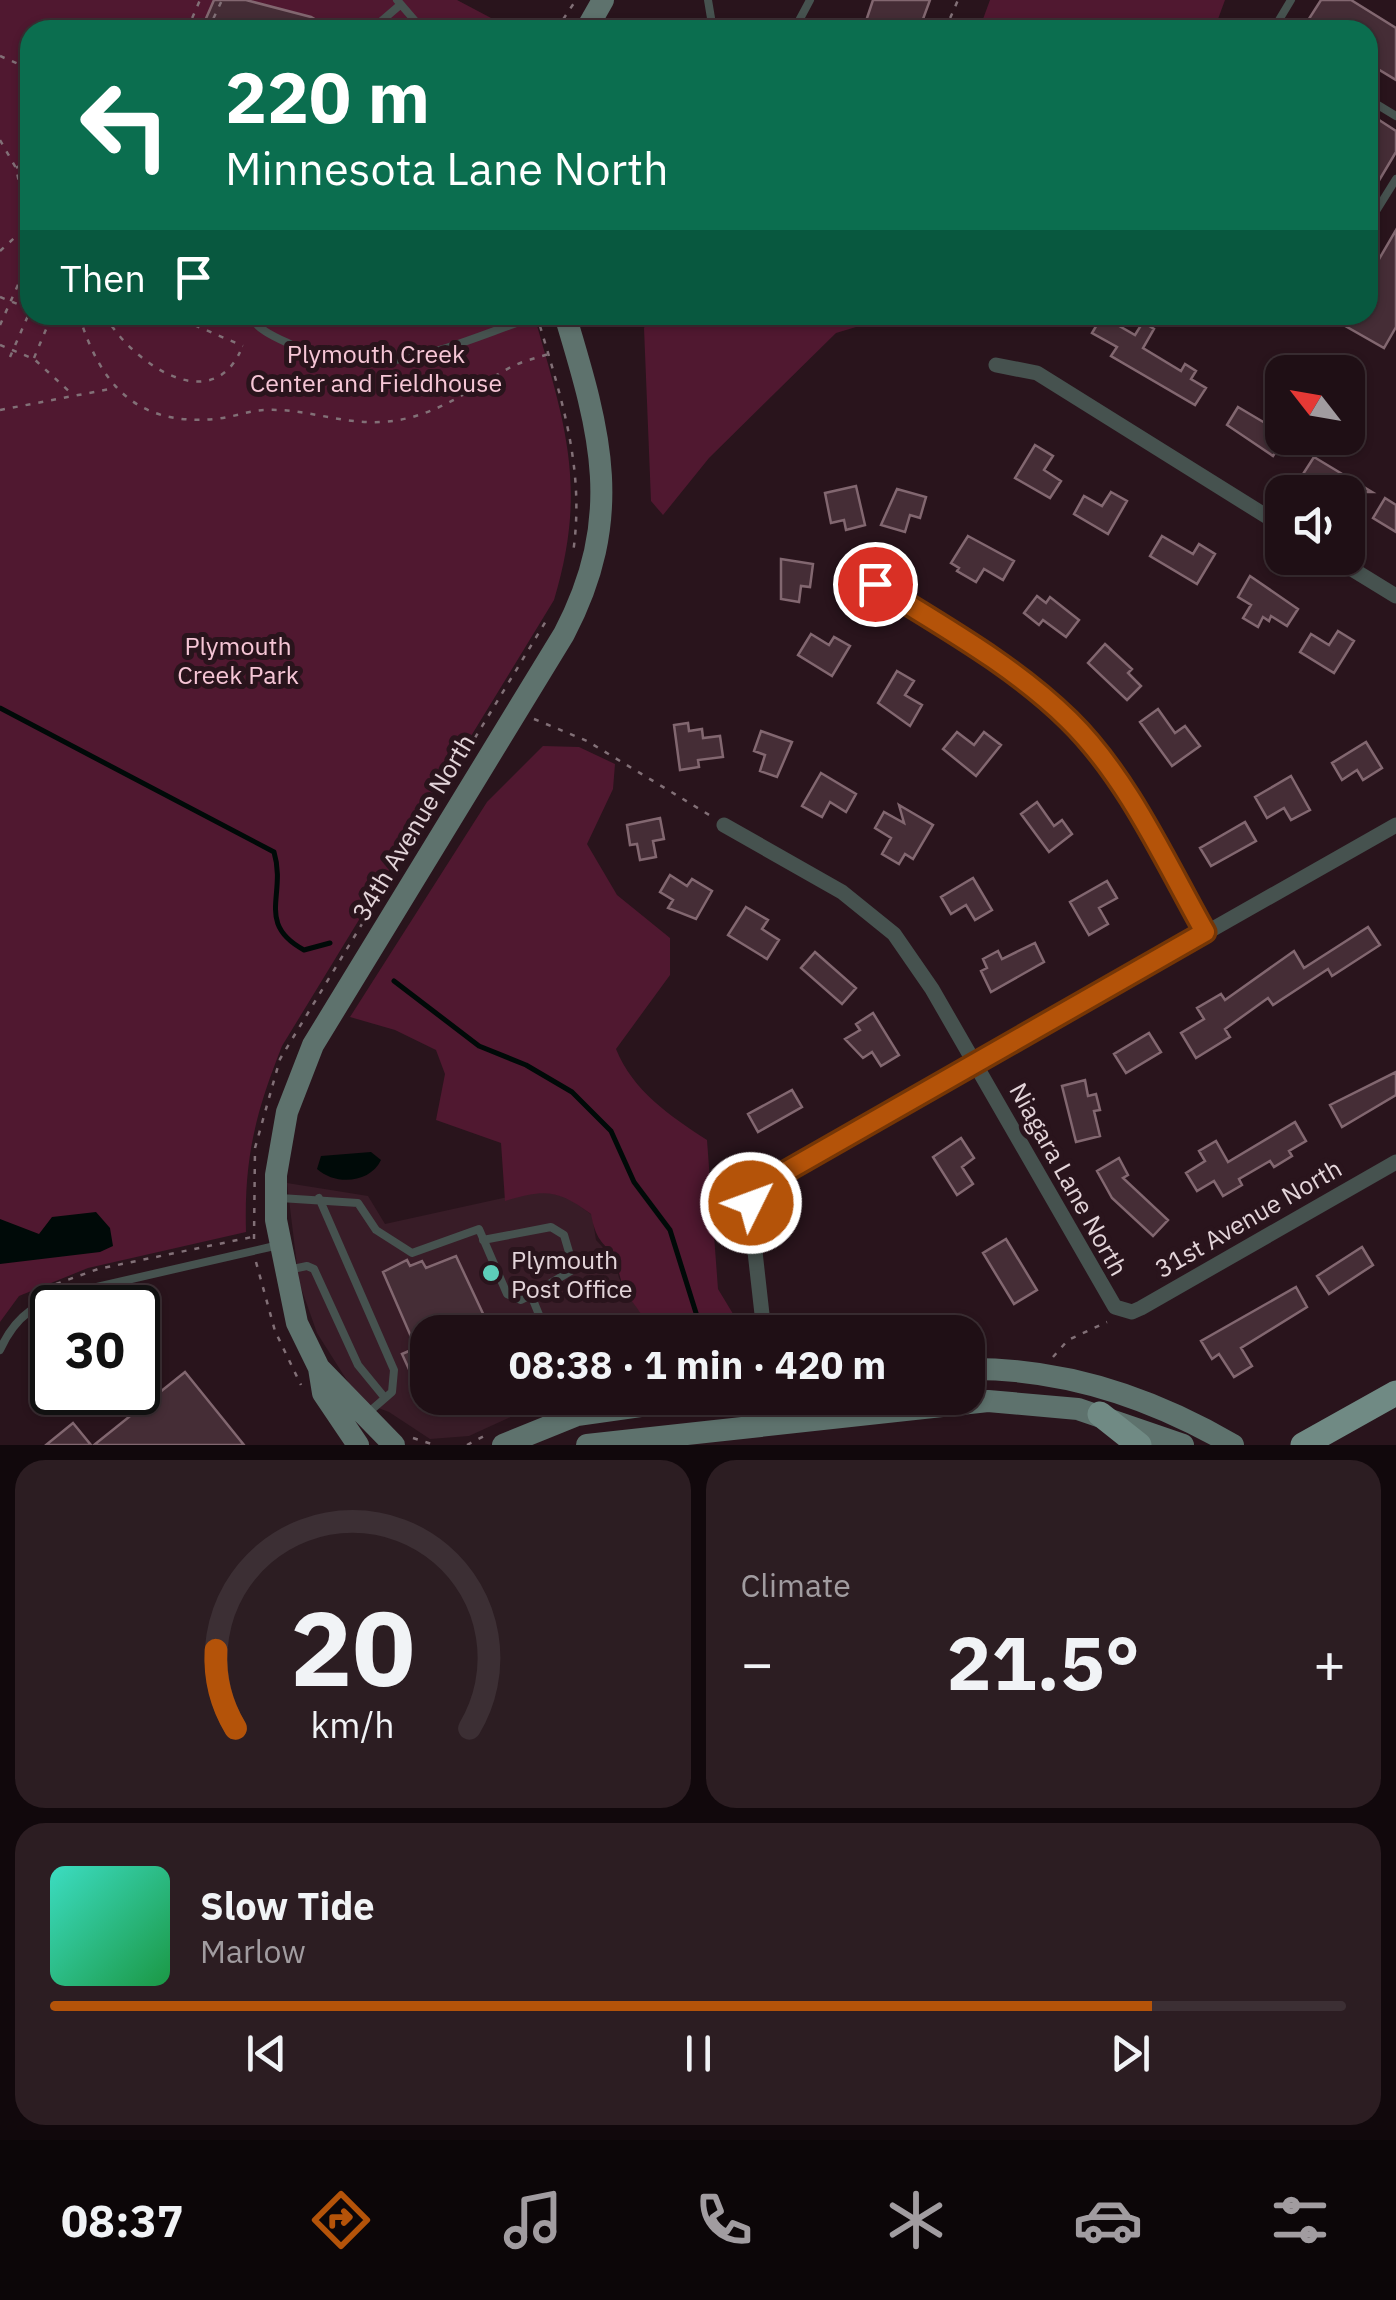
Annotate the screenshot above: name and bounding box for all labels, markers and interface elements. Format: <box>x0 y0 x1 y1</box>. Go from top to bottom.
text: 220 m <box>225 51 430 142</box>
icon: left <box>60 60 190 190</box>
text: Minnesota Lane North <box>225 139 669 197</box>
icon: arrive <box>166 250 221 305</box>
text: Then <box>60 253 146 302</box>
park label: Plymouth Creek Center and Fieldhouse <box>250 337 502 399</box>
north arrow <box>1265 355 1365 455</box>
map controls <box>1265 355 1365 575</box>
button: sound <box>1265 475 1365 575</box>
pin <box>833 542 918 627</box>
icon: arrive <box>848 557 903 612</box>
park label: Plymouth Creek Park <box>177 629 299 691</box>
street label: 34th Avenue North <box>344 728 482 926</box>
street label: Niagara Lane North <box>1002 1077 1136 1281</box>
position arrow <box>699 1151 803 1255</box>
street label: 31st Avenue North <box>1149 1151 1347 1285</box>
place label: Plymouth Post Office <box>511 1243 632 1305</box>
marker: Plymouth Post Office <box>480 1262 502 1284</box>
speed limit sign: 30 <box>30 1285 160 1415</box>
text: 08:38 · 1 min · 420 m <box>509 1340 886 1389</box>
text: Climate <box>741 1564 851 1606</box>
text: 20 <box>290 1579 415 1715</box>
text: 21.5° <box>946 1613 1140 1711</box>
text: − <box>741 1627 774 1698</box>
text: + <box>1313 1627 1346 1698</box>
text: km/h <box>311 1701 395 1748</box>
text: Slow Tide <box>200 1881 375 1930</box>
text: Marlow <box>200 1930 306 1972</box>
icon: previous <box>239 2026 294 2081</box>
icon: pause <box>671 2026 726 2081</box>
icon: next <box>1103 2026 1158 2081</box>
icon: directions <box>306 2185 376 2255</box>
icon: music <box>498 2185 568 2255</box>
icon: phone <box>689 2185 759 2255</box>
icon: climate <box>881 2185 951 2255</box>
icon: car <box>1073 2185 1143 2255</box>
icon: filters <box>1265 2185 1335 2255</box>
text: 08:37 <box>61 2191 184 2249</box>

